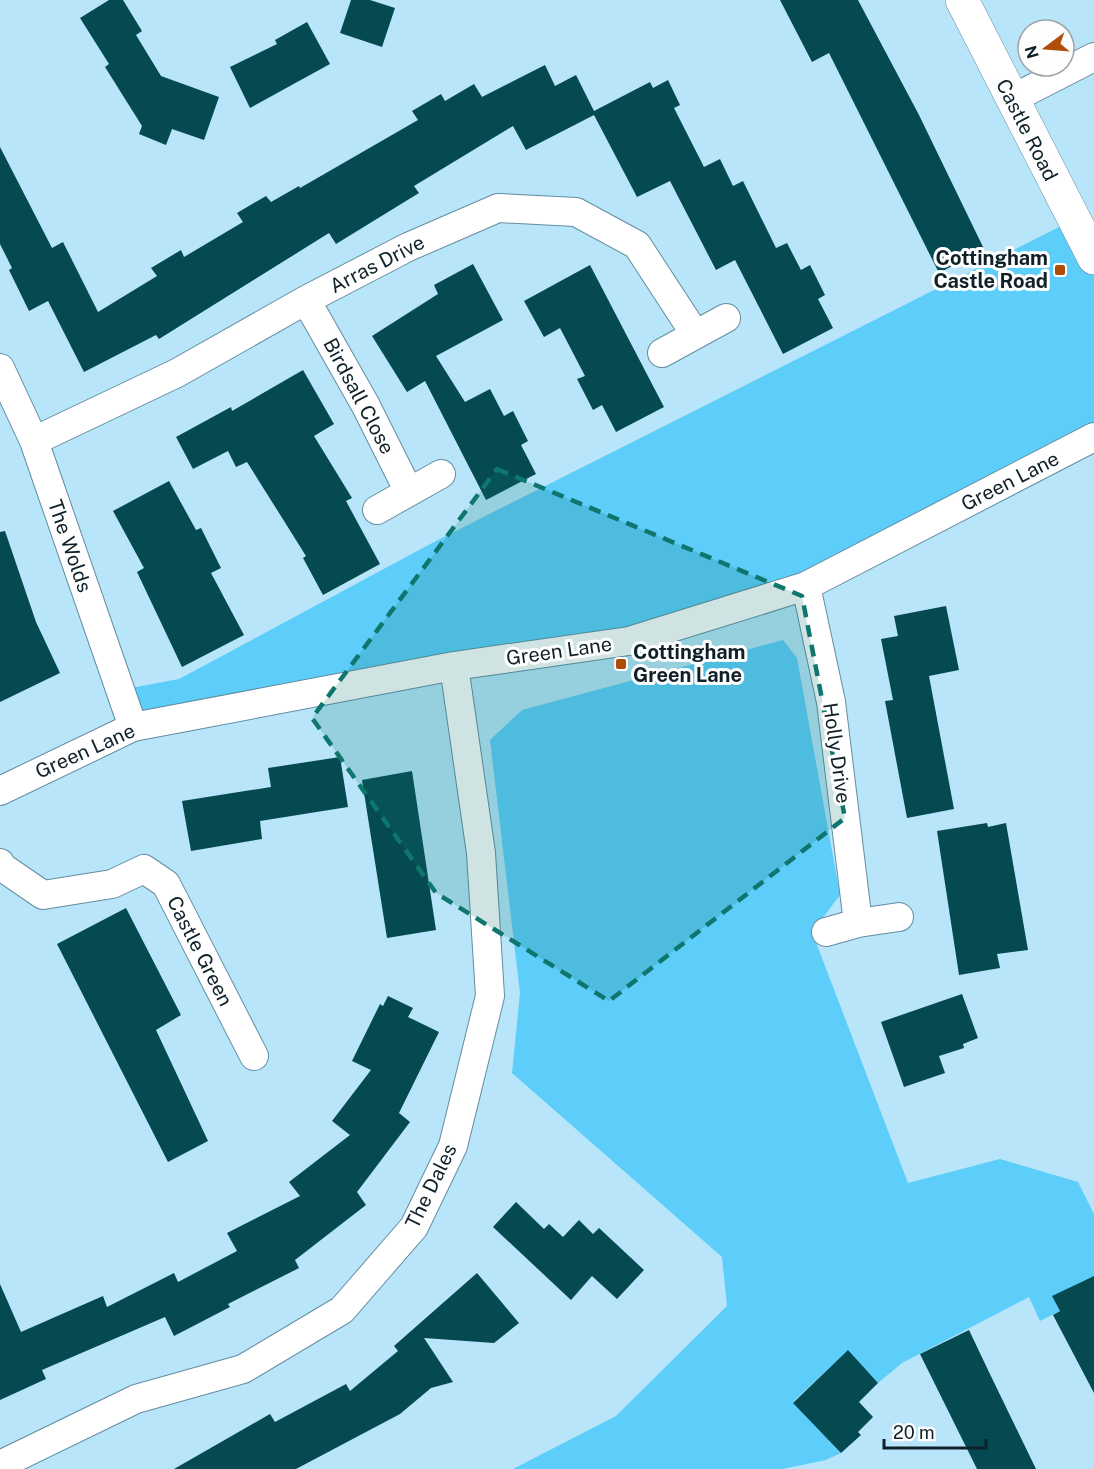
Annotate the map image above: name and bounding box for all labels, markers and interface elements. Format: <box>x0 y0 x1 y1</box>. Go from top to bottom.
north arrow <box>1016 18 1076 78</box>
text: N <box>1021 43 1043 61</box>
street label: Castle Road <box>991 75 1063 185</box>
street label: Arras Drive <box>326 230 428 298</box>
place label: Cottingham Castle Road <box>933 246 1048 293</box>
marker: Cottingham Castle Road <box>1053 263 1067 277</box>
street label: Birdsall Close <box>318 334 400 458</box>
street label: Green Lane <box>957 446 1063 516</box>
street label: The Wolds <box>43 497 97 595</box>
street label: Green Lane <box>505 632 613 670</box>
place label: Cottingham Green Lane <box>633 640 745 687</box>
marker: Cottingham Green Lane <box>614 657 628 671</box>
street label: Holly Drive <box>818 701 856 805</box>
street label: Green Lane <box>31 718 139 784</box>
street label: Castle Green <box>162 892 238 1010</box>
street label: The Dales <box>400 1140 462 1232</box>
scale bar <box>884 1412 986 1450</box>
text: 20 m <box>893 1422 935 1443</box>

